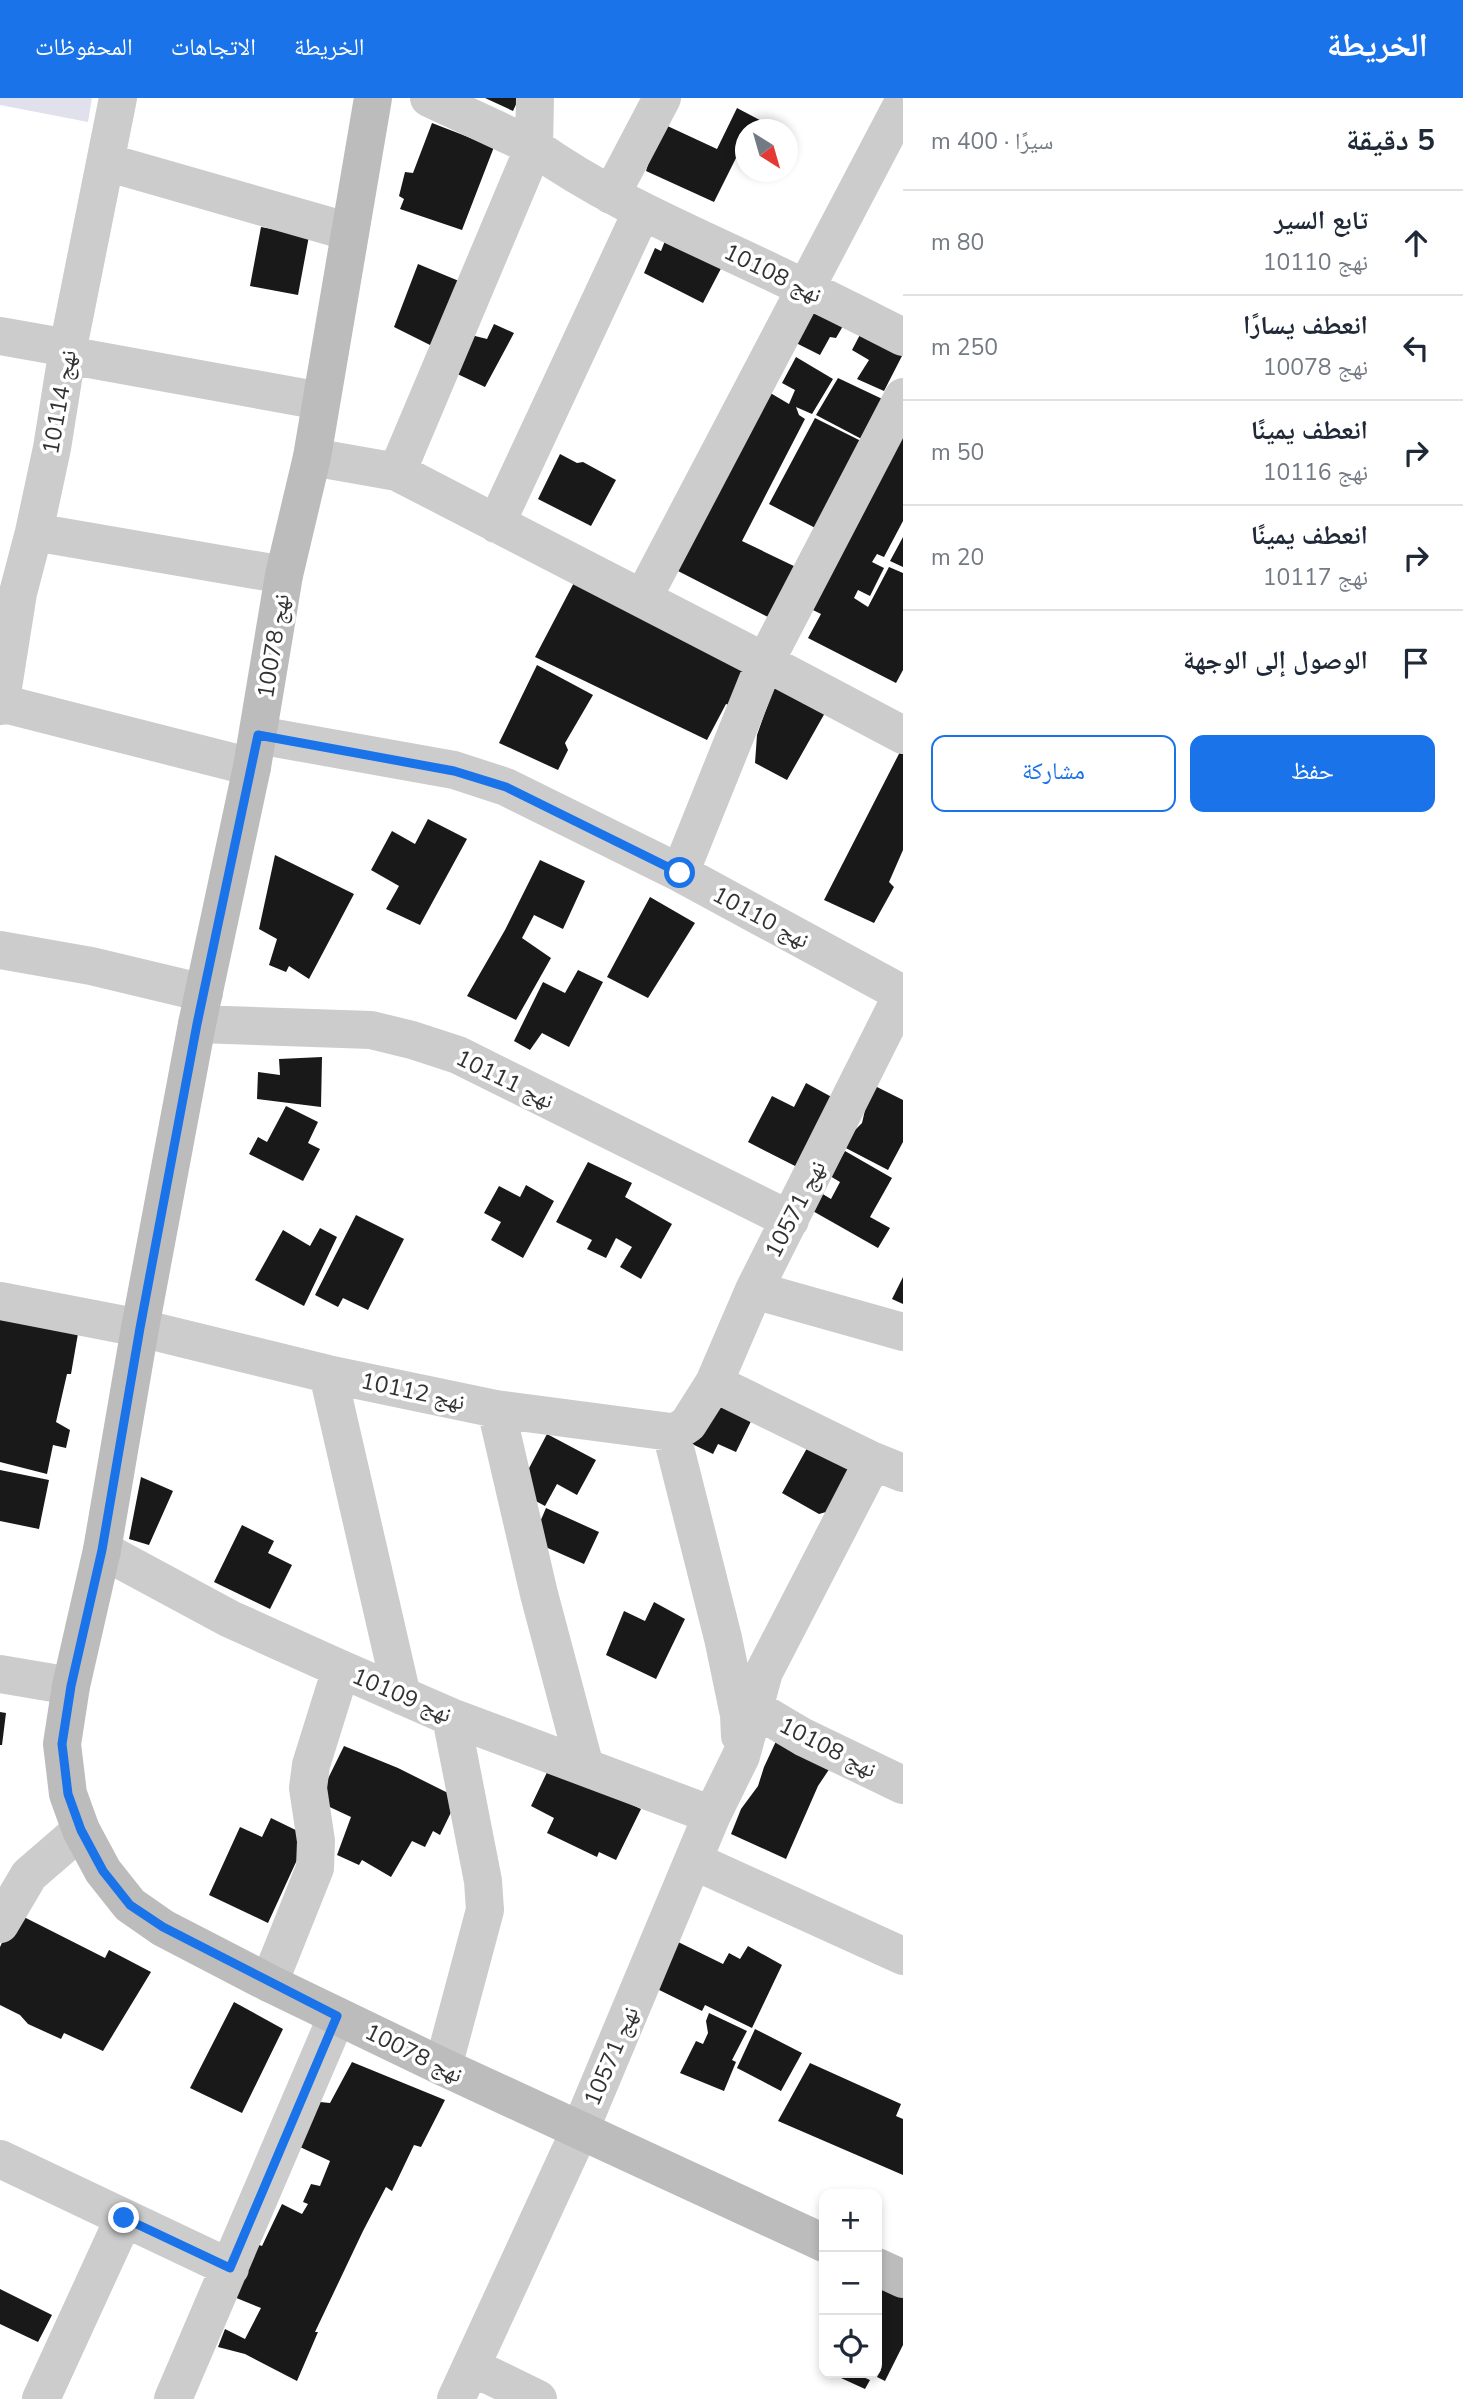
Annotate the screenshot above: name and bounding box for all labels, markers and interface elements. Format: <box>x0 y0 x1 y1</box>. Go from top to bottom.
text: الخريطة <box>1327 23 1428 68</box>
text: المحفوظات <box>35 31 133 63</box>
text: الاتجاهات <box>171 31 256 63</box>
text: الخريطة <box>294 31 365 63</box>
north arrow <box>735 119 798 182</box>
text: 5 دقيقة <box>1346 120 1435 161</box>
text: سيرًا · 400 m <box>931 126 1053 157</box>
text: تابع السير <box>1274 203 1368 238</box>
icon: ahead <box>1397 224 1435 262</box>
text: 80 m <box>931 227 984 258</box>
street label: نهج 10108 <box>719 236 827 310</box>
text: نهج 10110 <box>1263 247 1368 278</box>
text: انعطف يسارًا <box>1243 308 1368 343</box>
icon: left <box>1397 329 1435 367</box>
text: 250 m <box>931 332 998 363</box>
street label: نهج 10114 <box>35 348 84 457</box>
text: نهج 10078 <box>1263 352 1368 383</box>
text: انعطف يمينًا <box>1251 413 1368 448</box>
icon: right <box>1397 434 1435 472</box>
text: 50 m <box>931 437 984 468</box>
text: نهج 10116 <box>1263 457 1368 488</box>
text: انعطف يمينًا <box>1251 518 1368 553</box>
icon: right <box>1397 539 1435 577</box>
text: 20 m <box>931 542 984 573</box>
text: نهج 10117 <box>1263 562 1368 593</box>
street label: نهج 10078 <box>250 592 297 701</box>
text: الوصول إلى الوجهة <box>1183 643 1368 678</box>
icon: arrive <box>1397 644 1435 682</box>
button: مشاركة <box>931 735 1176 812</box>
button: حفظ <box>1190 735 1435 812</box>
route start <box>664 857 695 888</box>
street label: نهج 10110 <box>707 879 815 956</box>
street label: نهج 10111 <box>451 1042 559 1116</box>
street label: نهج 10571 <box>758 1155 833 1263</box>
street label: نهج 10112 <box>358 1365 468 1418</box>
street label: نهج 10109 <box>347 1661 456 1730</box>
street label: نهج 10108 <box>774 1710 882 1785</box>
street label: نهج 10571 <box>577 2002 646 2111</box>
street label: نهج 10078 <box>360 2016 468 2090</box>
map controls <box>819 2189 882 2378</box>
button: + <box>819 2189 882 2252</box>
route end <box>108 2202 139 2233</box>
button: − <box>819 2252 882 2315</box>
button: locate <box>819 2315 882 2378</box>

